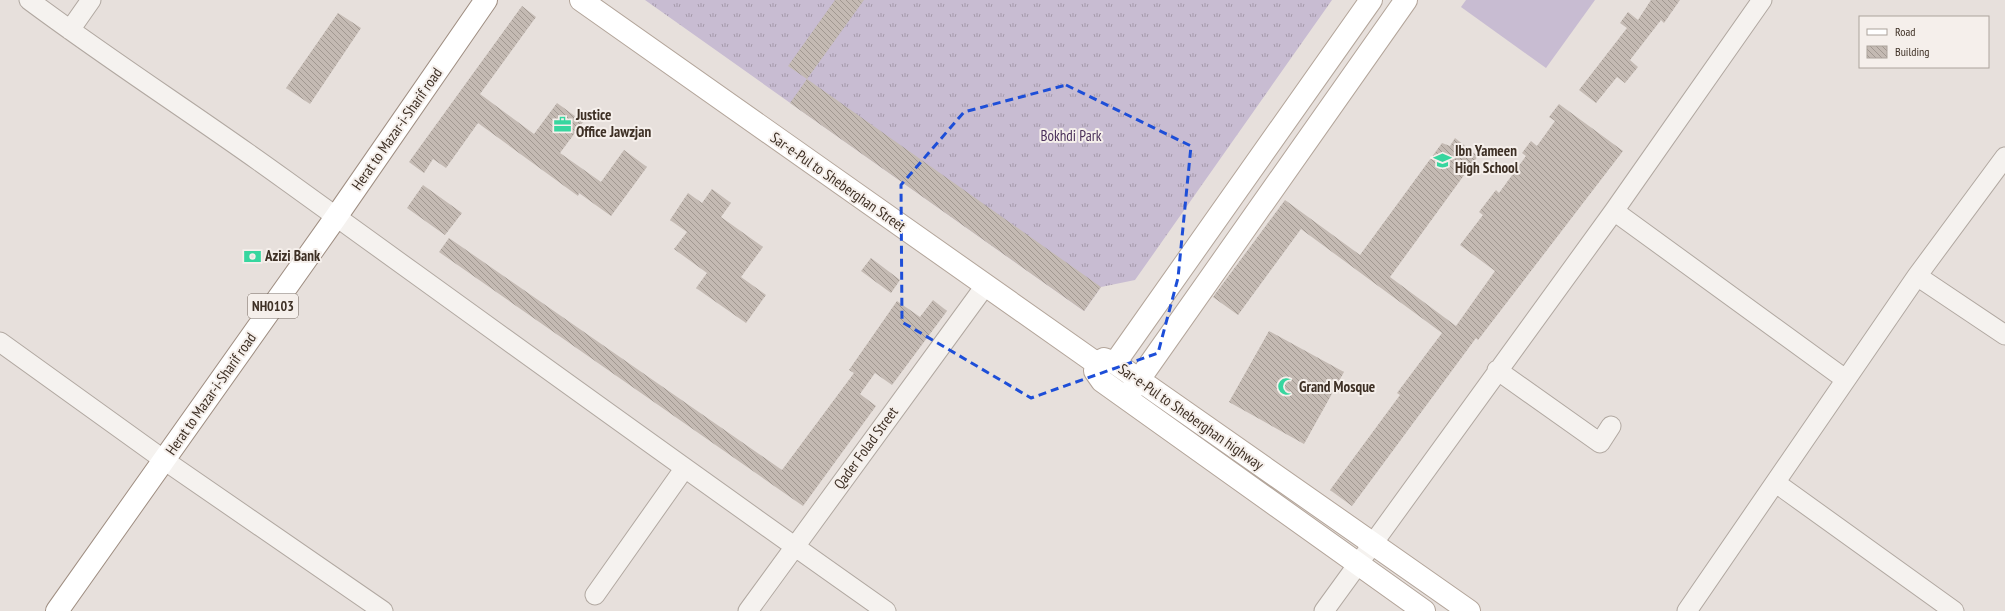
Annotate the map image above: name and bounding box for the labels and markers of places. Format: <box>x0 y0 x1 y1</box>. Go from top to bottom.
place label: Justice Office Jawzjan <box>575 105 651 141</box>
office icon: Justice Office Jawzjan <box>553 114 573 134</box>
place label: Ibn Yameen High School <box>1455 141 1519 177</box>
school or university icon: Ibn Yameen High School <box>1432 150 1452 170</box>
bank icon: Azizi Bank <box>242 246 262 266</box>
place label: Azizi Bank <box>264 246 321 265</box>
mosque icon: Grand Mosque <box>1276 377 1296 397</box>
place label: Grand Mosque <box>1299 377 1375 396</box>

